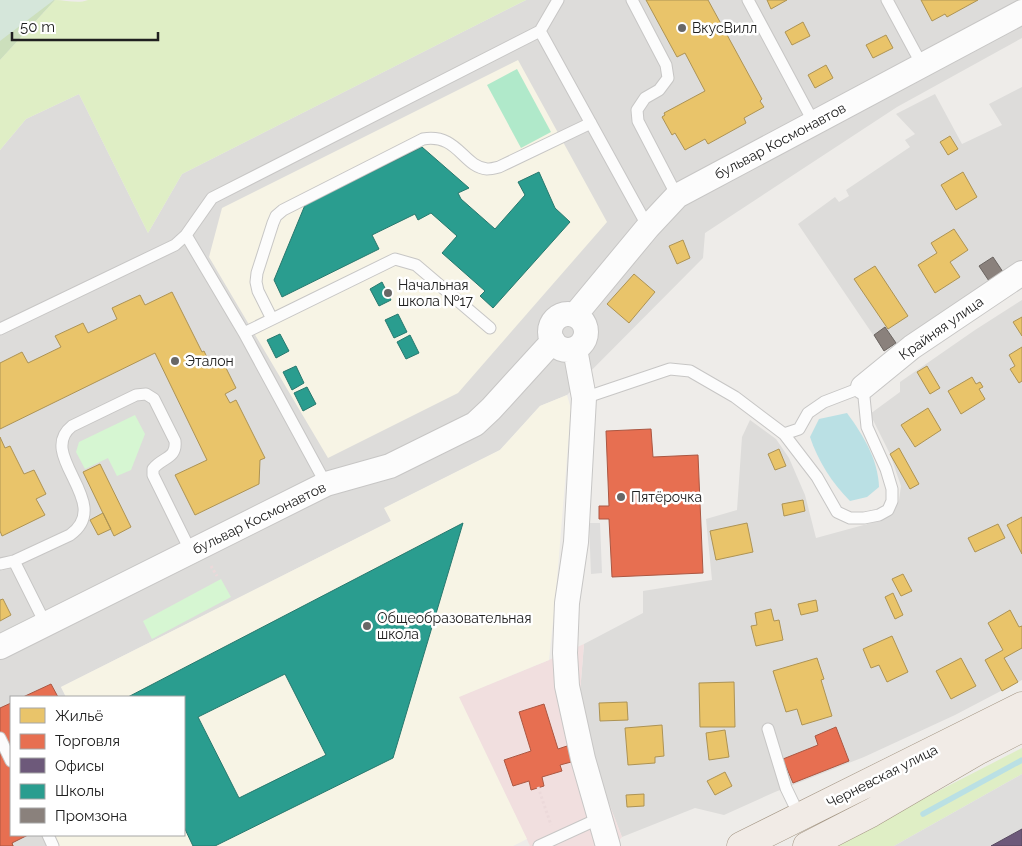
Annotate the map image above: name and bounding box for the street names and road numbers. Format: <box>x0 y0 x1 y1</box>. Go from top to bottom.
street label: бульвар Космонавтов <box>712 100 848 182</box>
street label: Крайняя улица <box>896 293 986 363</box>
street label: бульвар Космонавтов <box>190 479 328 557</box>
street label: Черневская улица <box>824 741 940 811</box>

